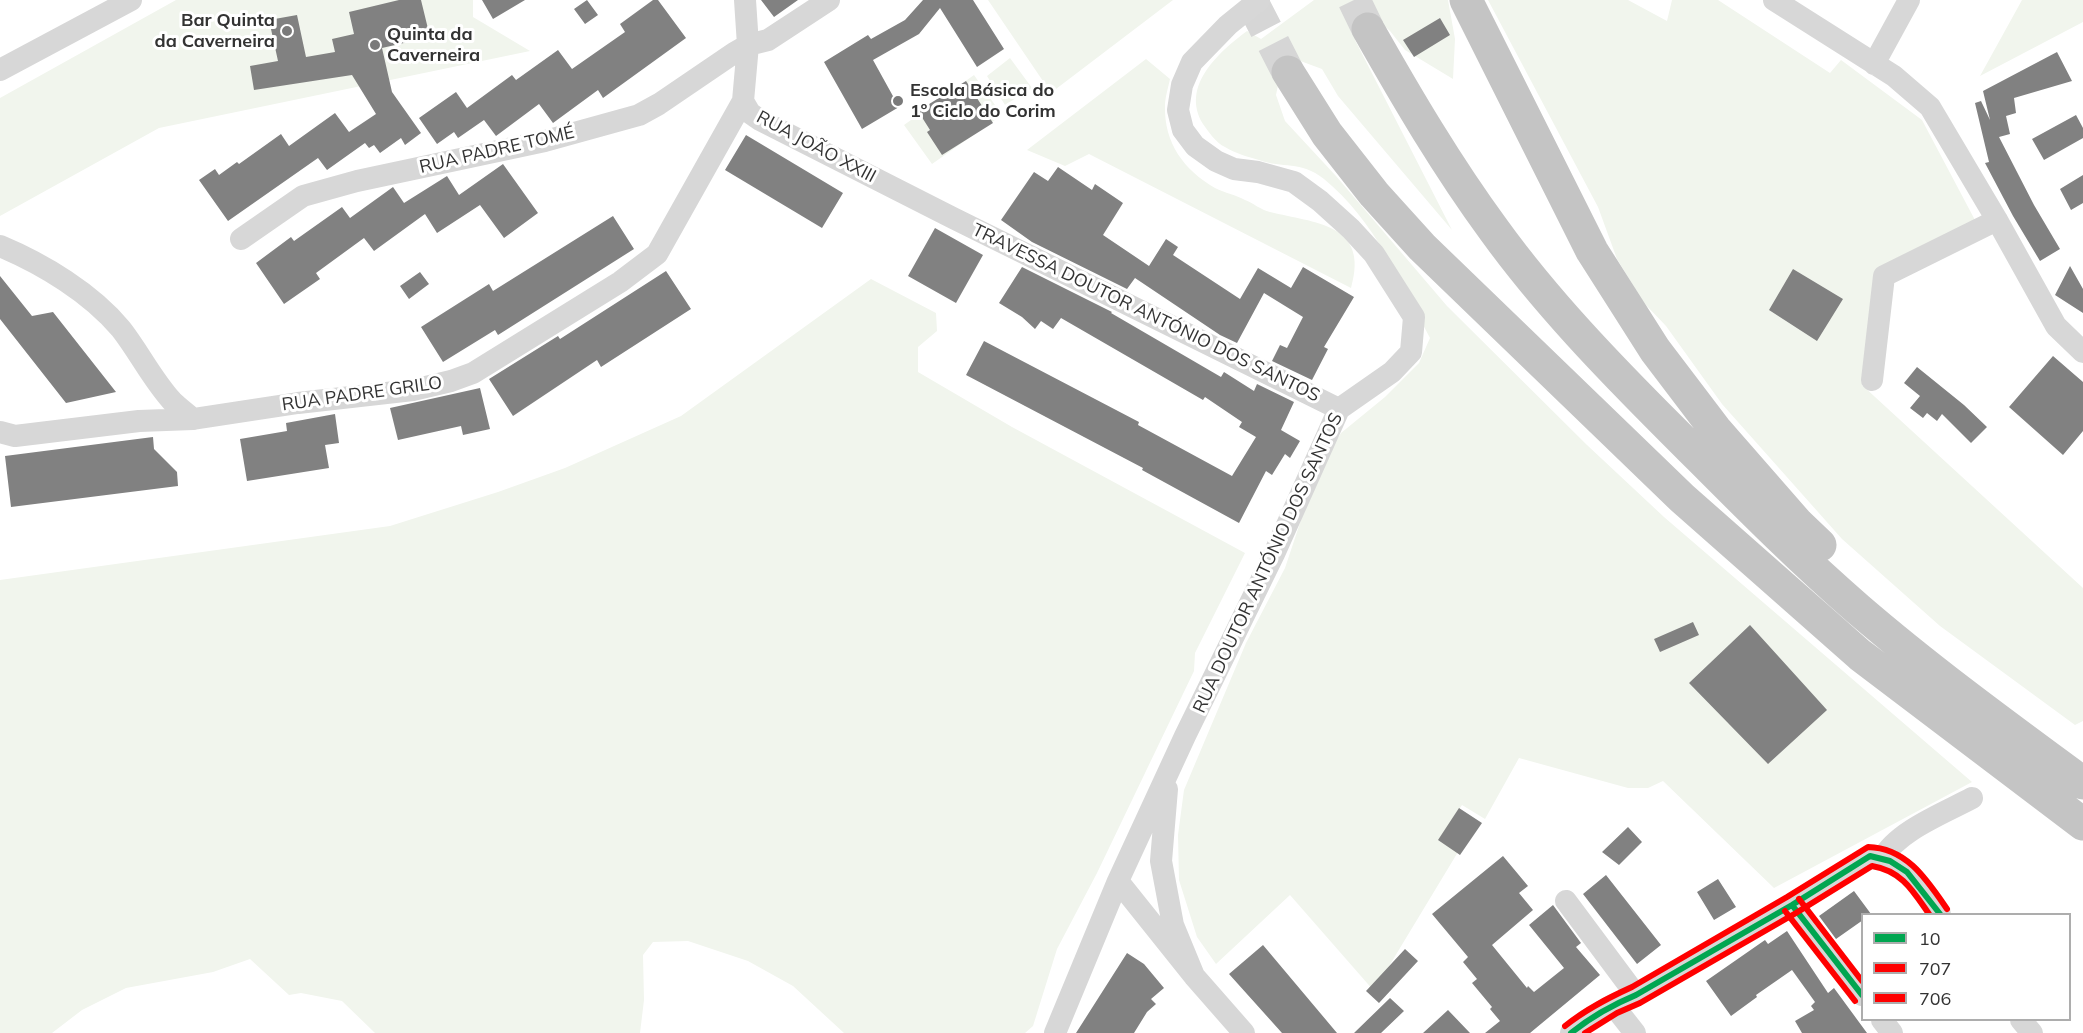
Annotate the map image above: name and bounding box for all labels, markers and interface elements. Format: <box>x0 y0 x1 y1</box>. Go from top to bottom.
place label: Bar Quinta da Caverneira <box>155 10 275 52</box>
marker: Bar Quinta da Caverneira <box>280 24 294 38</box>
place label: Quinta da Caverneira <box>387 24 480 66</box>
marker: Quinta da Caverneira <box>368 38 382 52</box>
place label: Escola Básica do 1º Ciclo do Corim <box>910 80 1056 122</box>
marker: Escola Básica do 1º Ciclo do Corim <box>891 94 905 108</box>
street label: RUA JOÃO XXIII <box>753 106 879 188</box>
street label: RUA PADRE TOMÉ <box>417 122 577 178</box>
street label: TRAVESSA DOUTOR ANTÓNIO DOS SANTOS <box>969 219 1323 407</box>
street label: RUA PADRE GRILO <box>280 372 444 416</box>
street label: RUA DOUTOR ANTÓNIO DOS SANTOS <box>1189 409 1347 717</box>
legend <box>1861 913 2071 1021</box>
text: 10 <box>1919 927 1941 950</box>
text: 707 <box>1919 957 1951 980</box>
text: 706 <box>1919 987 1951 1010</box>

